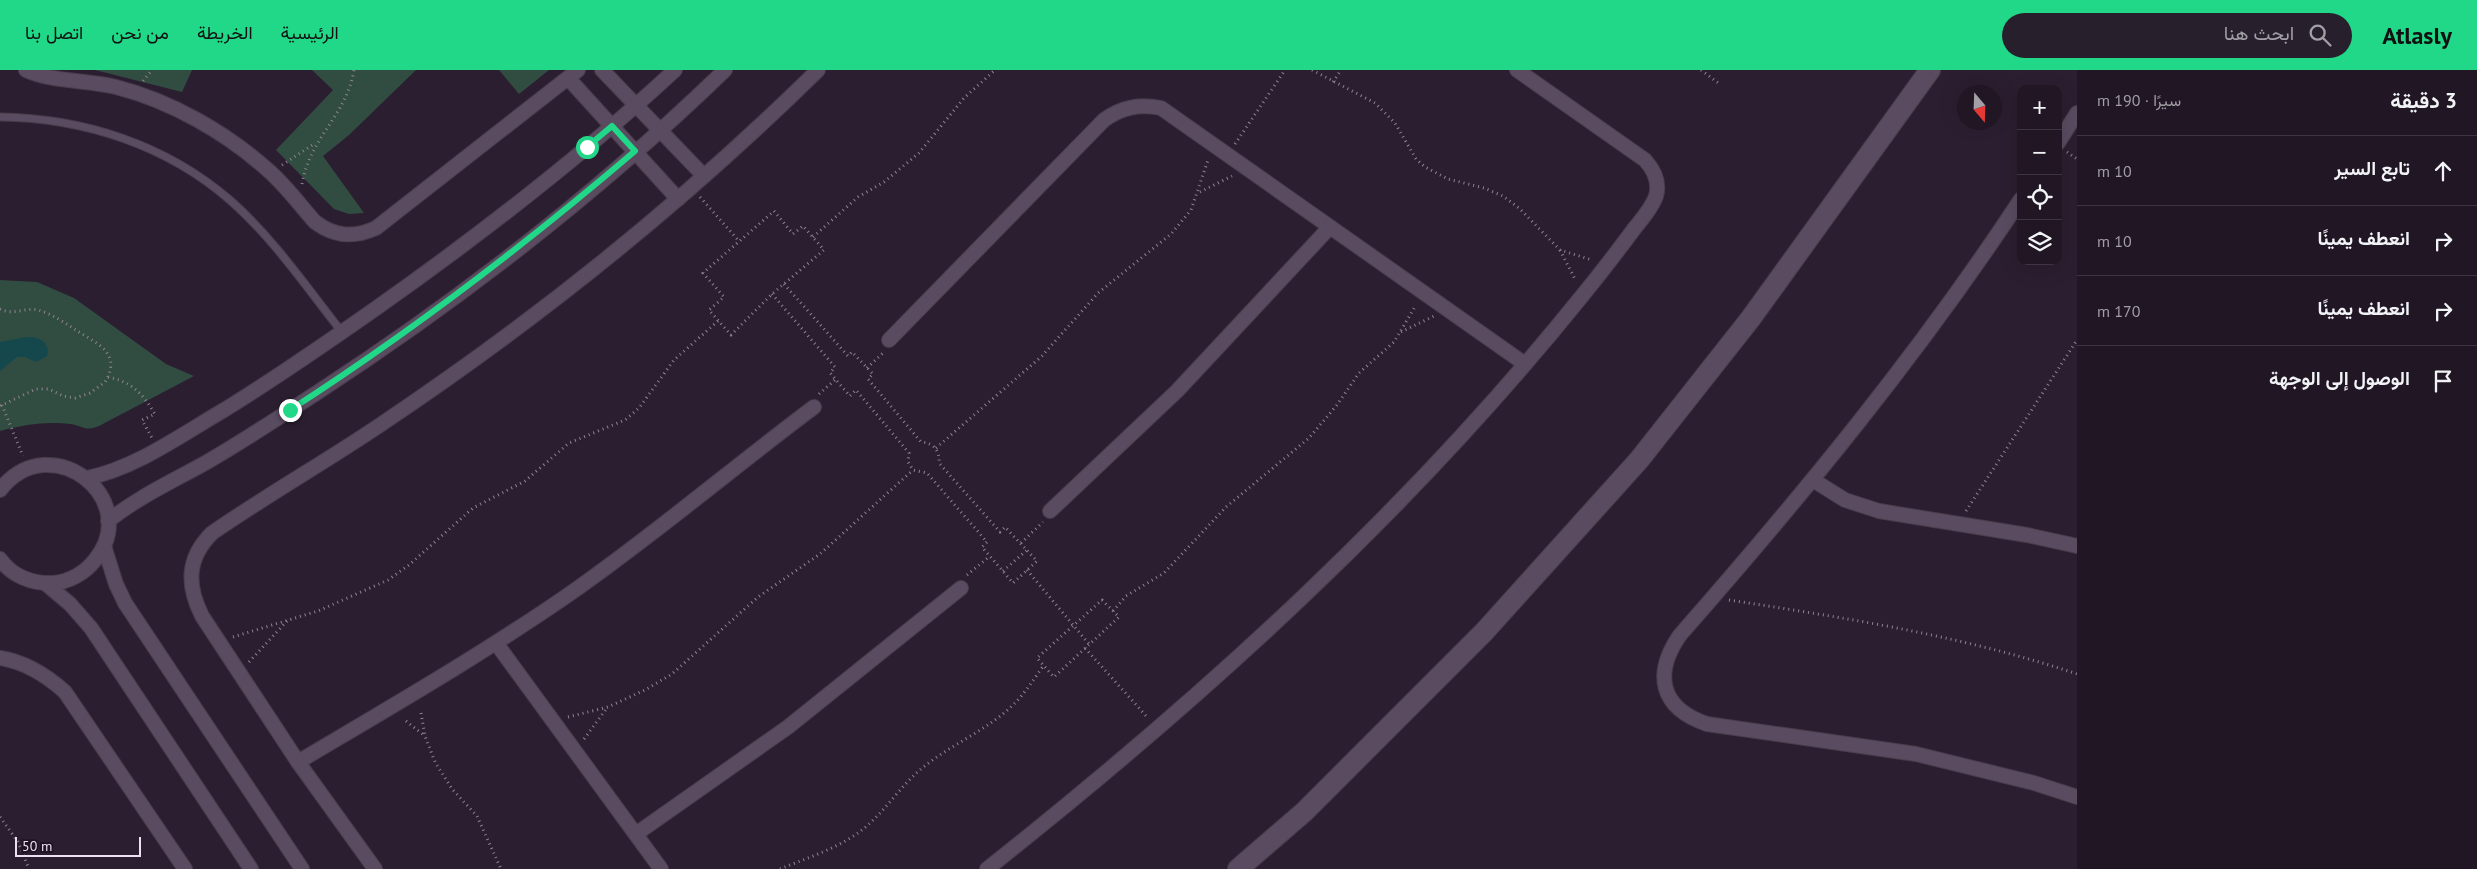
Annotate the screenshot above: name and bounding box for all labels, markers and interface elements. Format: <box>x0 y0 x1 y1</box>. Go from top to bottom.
search box <box>2002 13 2352 58</box>
text: Atlasly <box>2382 20 2452 51</box>
text: اتصل بنا <box>25 21 83 44</box>
text: من نحن <box>111 21 169 44</box>
text: الخريطة <box>197 21 253 44</box>
text: الرئيسية <box>281 21 339 44</box>
text: ابحث هنا <box>2224 21 2294 45</box>
icon: search <box>2306 21 2334 49</box>
north arrow <box>1957 85 2002 130</box>
map controls <box>2017 85 2062 265</box>
button: + <box>2017 85 2062 130</box>
text: 3 دقيقة <box>2390 87 2457 114</box>
text: سيرًا · 190 m <box>2097 90 2181 110</box>
button: − <box>2017 130 2062 175</box>
route start <box>576 136 599 159</box>
text: تابع السير <box>2334 156 2410 180</box>
icon: ahead <box>2429 157 2457 185</box>
text: 10 m <box>2097 161 2132 181</box>
button: locate <box>2017 175 2062 220</box>
button: layers <box>2017 220 2062 265</box>
text: انعطف يمينًا <box>2318 226 2410 250</box>
icon: right <box>2429 227 2457 255</box>
text: 10 m <box>2097 231 2132 251</box>
text: انعطف يمينًا <box>2318 296 2410 320</box>
icon: right <box>2429 297 2457 325</box>
text: 170 m <box>2097 301 2140 321</box>
text: الوصول إلى الوجهة <box>2269 366 2410 390</box>
icon: arrive <box>2429 367 2457 395</box>
route end <box>279 399 302 422</box>
scale bar <box>15 834 141 857</box>
text: 50 m <box>22 837 52 855</box>

